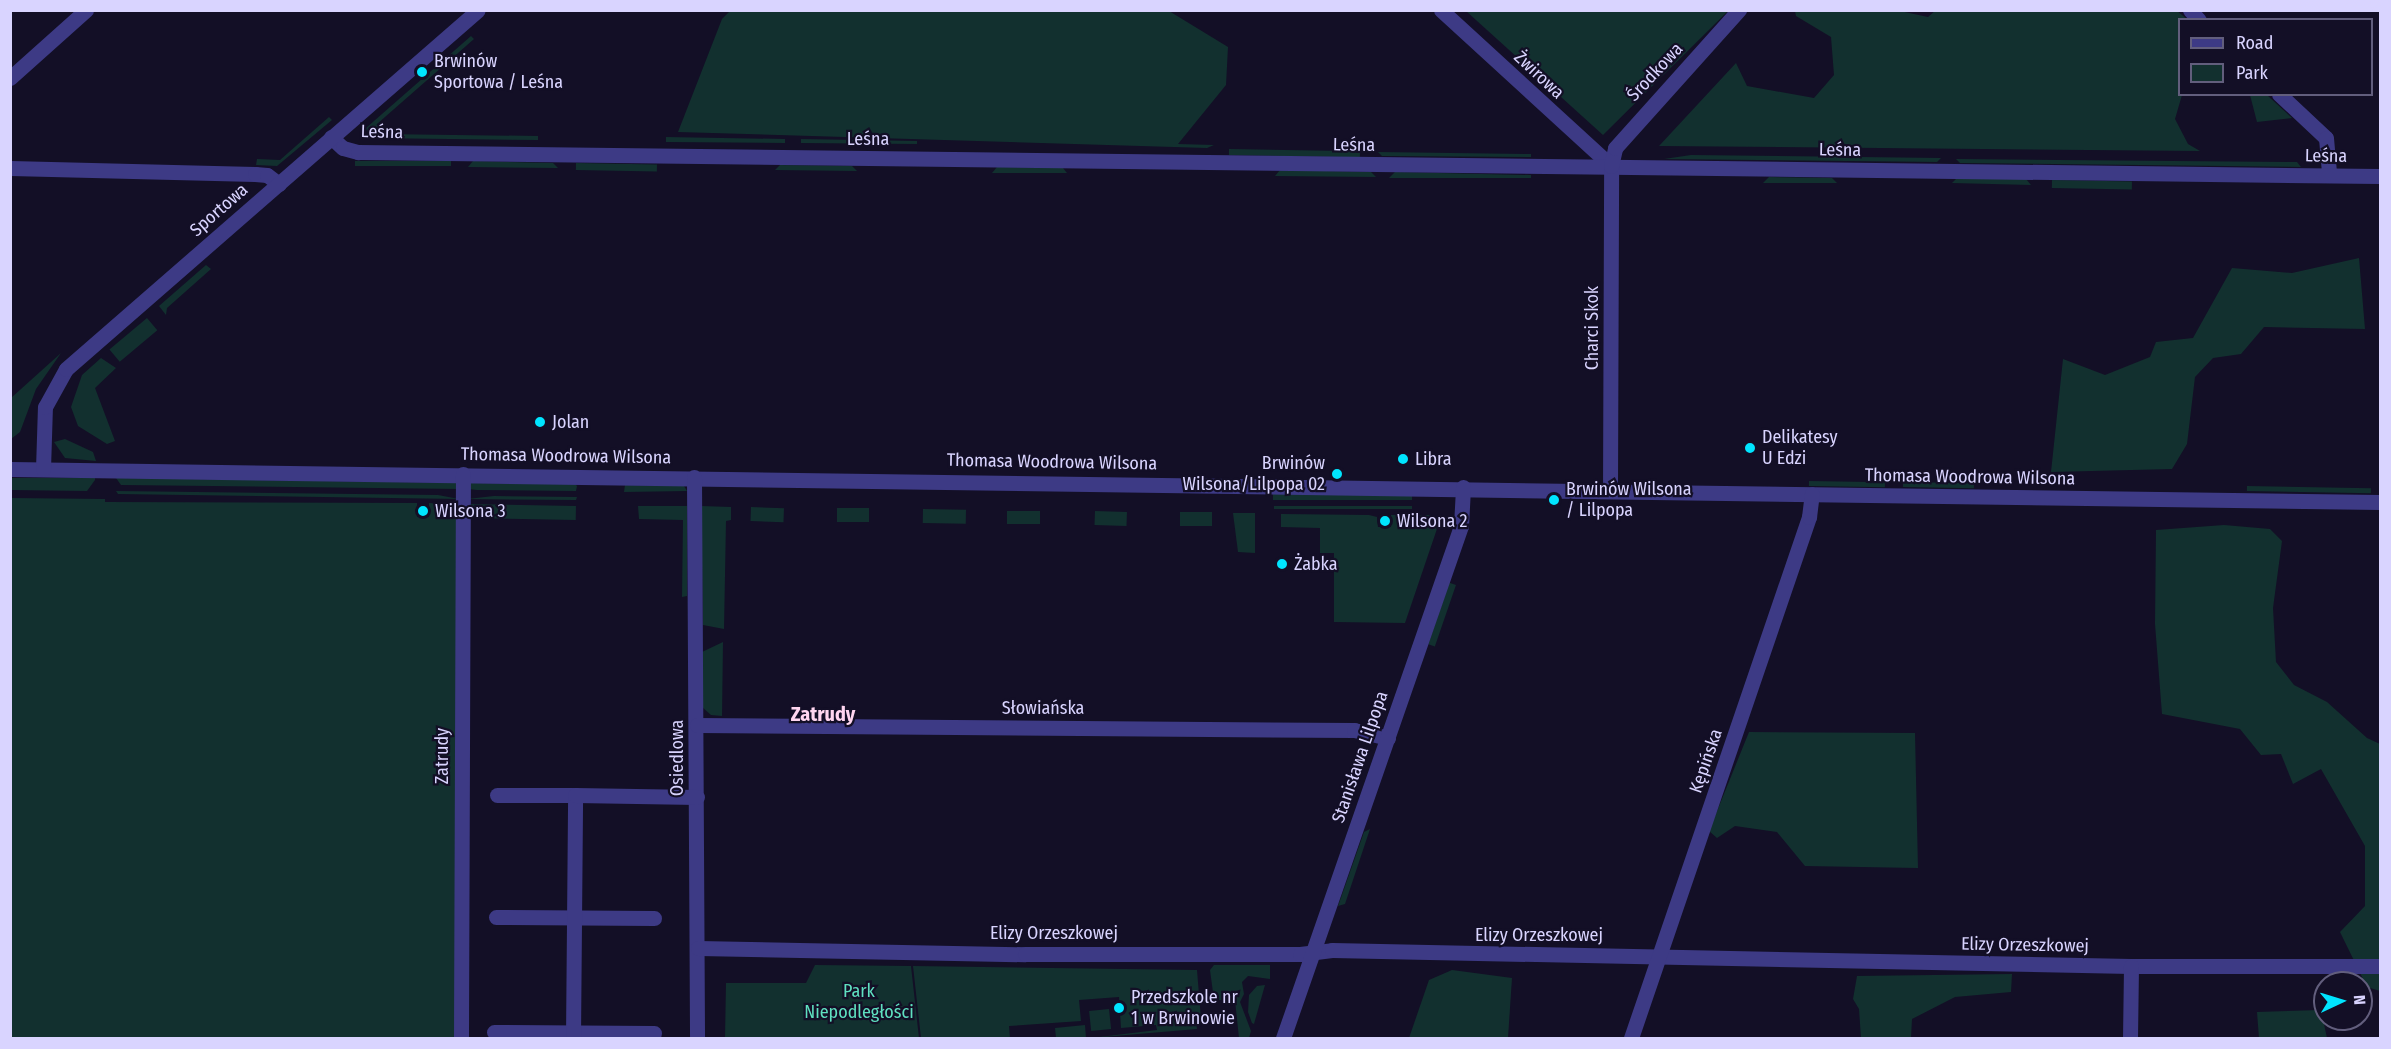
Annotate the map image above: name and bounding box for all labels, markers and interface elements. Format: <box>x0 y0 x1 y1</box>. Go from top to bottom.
legend <box>2178 18 2373 96</box>
text: Road <box>2236 32 2273 54</box>
street label: Środkowa <box>1623 38 1687 106</box>
street label: Żwirowa <box>1510 47 1568 103</box>
place label: Brwinów Sportowa / Leśna <box>434 51 563 94</box>
text: Park <box>2236 62 2268 84</box>
marker: Brwinów Sportowa / Leśna <box>415 65 429 79</box>
street label: Leśna <box>360 120 404 144</box>
street label: Leśna <box>847 128 889 150</box>
street label: Leśna <box>1333 134 1375 156</box>
street label: Leśna <box>1819 139 1861 161</box>
street label: Leśna <box>2305 145 2347 167</box>
street label: Sportowa <box>186 179 252 241</box>
street label: Charci Skok <box>1581 286 1603 370</box>
place label: Jolan <box>552 411 589 433</box>
marker: Jolan <box>533 415 547 429</box>
place label: Delikatesy U Edzi <box>1762 427 1838 470</box>
marker: Delikatesy U Edzi <box>1743 441 1757 455</box>
street label: Thomasa Woodrowa Wilsona <box>461 443 671 469</box>
place label: Libra <box>1415 448 1452 470</box>
street label: Thomasa Woodrowa Wilsona <box>947 449 1157 475</box>
marker: Libra <box>1396 452 1410 466</box>
place label: Brwinów Wilsona/Lilpopa 02 <box>1182 453 1325 496</box>
street label: Thomasa Woodrowa Wilsona <box>1865 464 2075 490</box>
marker: Brwinów Wilsona/Lilpopa 02 <box>1330 467 1344 481</box>
place label: Brwinów Wilsona / Lilpopa <box>1566 479 1692 522</box>
marker: Brwinów Wilsona / Lilpopa <box>1547 493 1561 507</box>
place label: Wilsona 3 <box>435 500 506 522</box>
marker: Wilsona 3 <box>416 504 430 518</box>
place label: Wilsona 2 <box>1397 510 1467 532</box>
marker: Wilsona 2 <box>1378 514 1392 528</box>
place label: Żabka <box>1294 553 1338 575</box>
marker: Żabka <box>1275 557 1289 571</box>
street label: Stanisława Lilpopa <box>1327 688 1393 826</box>
street label: Słowiańska <box>1002 697 1084 719</box>
district label: Zatrudy <box>791 702 855 726</box>
street label: Osiedlowa <box>666 720 688 796</box>
street label: Kępińska <box>1685 726 1727 796</box>
street label: Zatrudy <box>431 728 453 784</box>
street label: Elizy Orzeszkowej <box>990 922 1118 944</box>
street label: Elizy Orzeszkowej <box>1475 924 1603 946</box>
street label: Elizy Orzeszkowej <box>1961 933 2089 957</box>
north arrow <box>2313 971 2373 1031</box>
park label: Park Niepodległości <box>804 981 914 1024</box>
place label: Przedszkole nr 1 w Brwinowie <box>1131 987 1238 1030</box>
text: N <box>2350 994 2369 1005</box>
marker: Przedszkole nr 1 w Brwinowie <box>1112 1001 1126 1015</box>

